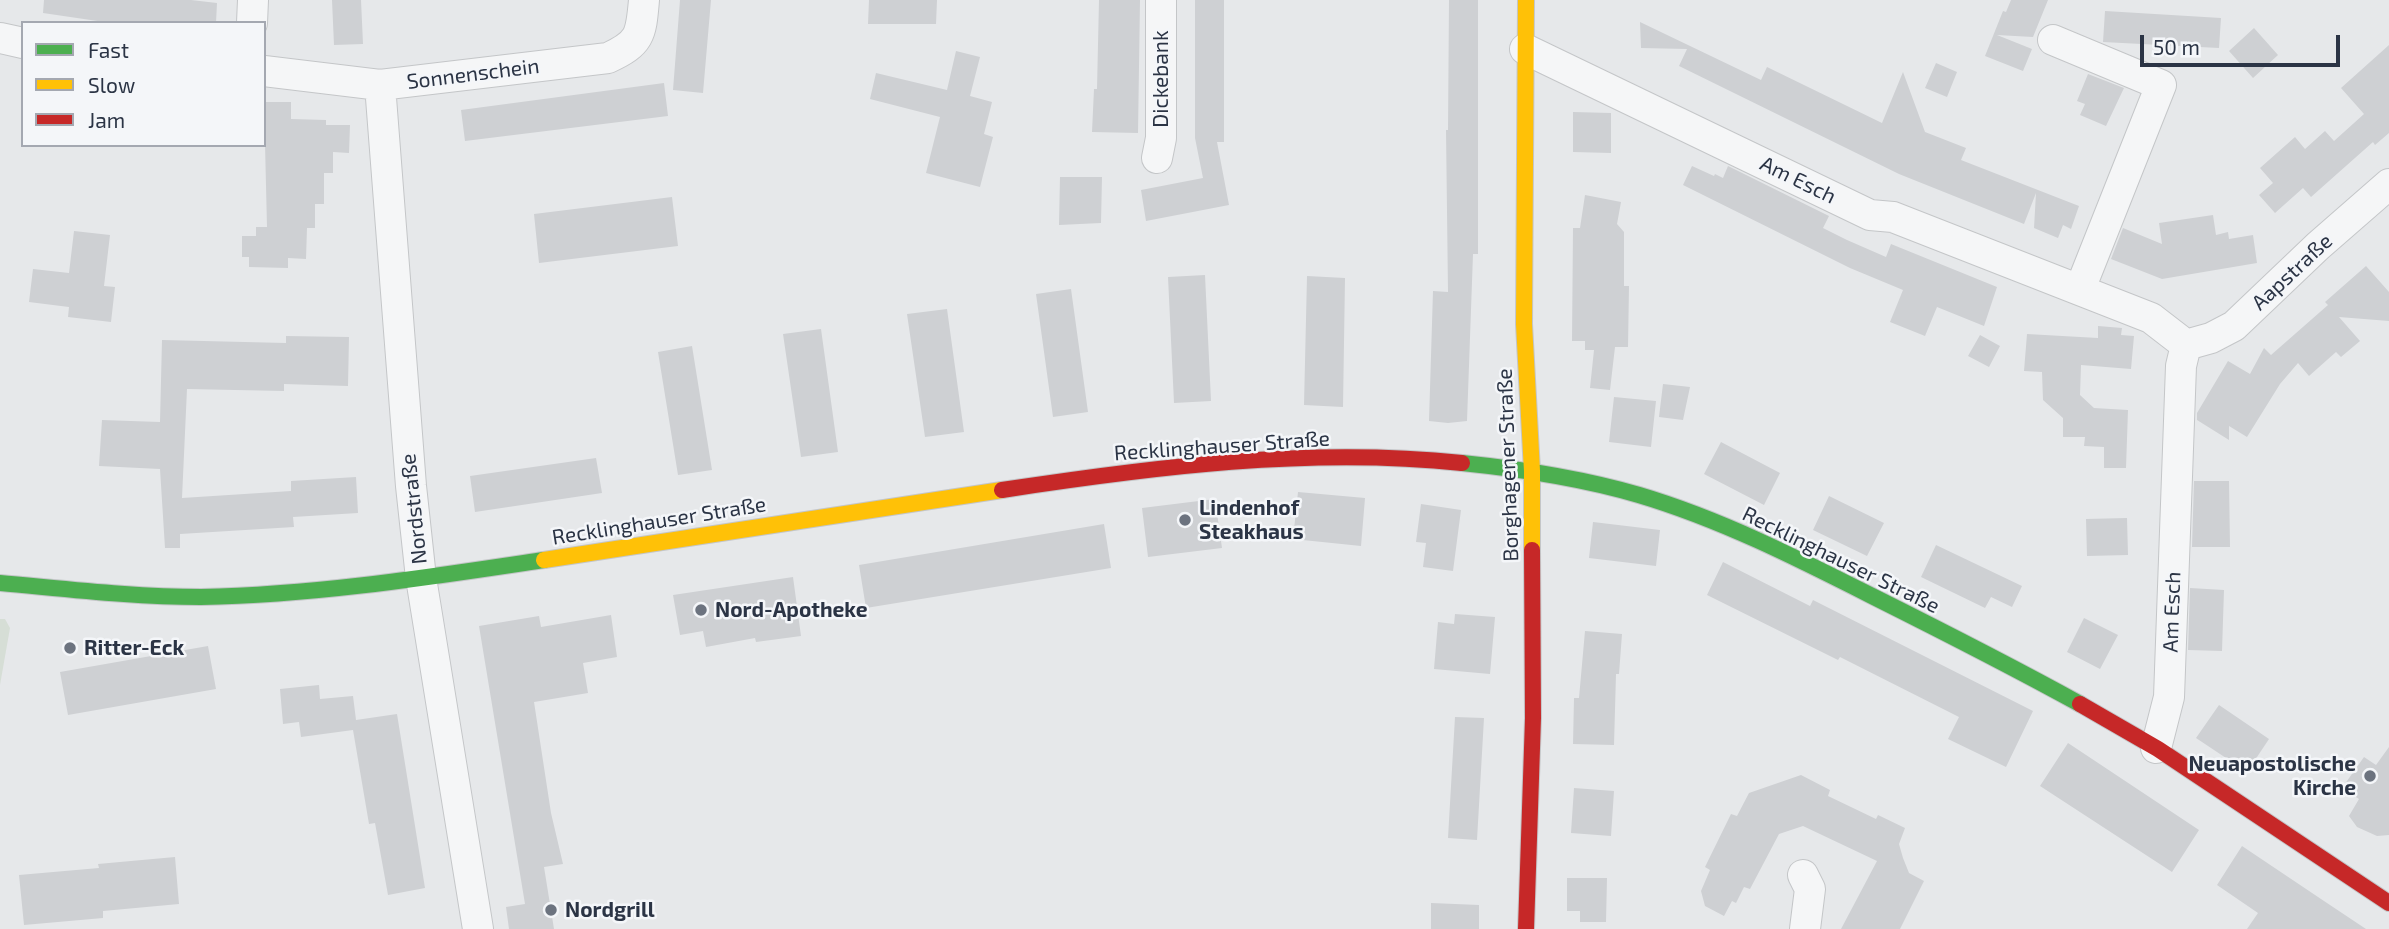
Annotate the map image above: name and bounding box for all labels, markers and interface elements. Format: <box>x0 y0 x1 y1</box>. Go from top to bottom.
legend <box>21 21 266 147</box>
scale bar <box>2144 21 2344 65</box>
street label: Dickebank <box>1148 30 1174 128</box>
text: 50 m <box>2153 34 2200 59</box>
text: Fast <box>88 37 129 62</box>
street label: Sonnenschein <box>405 53 541 95</box>
text: Slow <box>88 72 135 97</box>
text: Jam <box>88 107 125 132</box>
street label: Am Esch <box>1756 151 1840 209</box>
street label: Aapstraße <box>2247 228 2337 316</box>
street label: Borghagener Straße <box>1492 368 1524 562</box>
street label: Recklinghauser Straße <box>1113 426 1331 466</box>
street label: Nordstraße <box>396 452 432 566</box>
street label: Recklinghauser Straße <box>550 492 768 550</box>
place label: Lindenhof Steakhaus <box>1199 495 1304 545</box>
street label: Recklinghauser Straße <box>1738 501 1944 619</box>
marker: Lindenhof Steakhaus <box>1177 512 1193 528</box>
street label: Am Esch <box>2158 571 2186 653</box>
place label: Nord-Apotheke <box>715 597 868 623</box>
marker: Nord-Apotheke <box>693 602 709 618</box>
place label: Ritter-Eck <box>84 635 184 661</box>
marker: Ritter-Eck <box>62 640 78 656</box>
place label: Neuapostolische Kirche <box>2188 751 2356 801</box>
marker: Neuapostolische Kirche <box>2362 768 2378 784</box>
place label: Nordgrill <box>565 897 655 923</box>
marker: Nordgrill <box>543 902 559 918</box>

